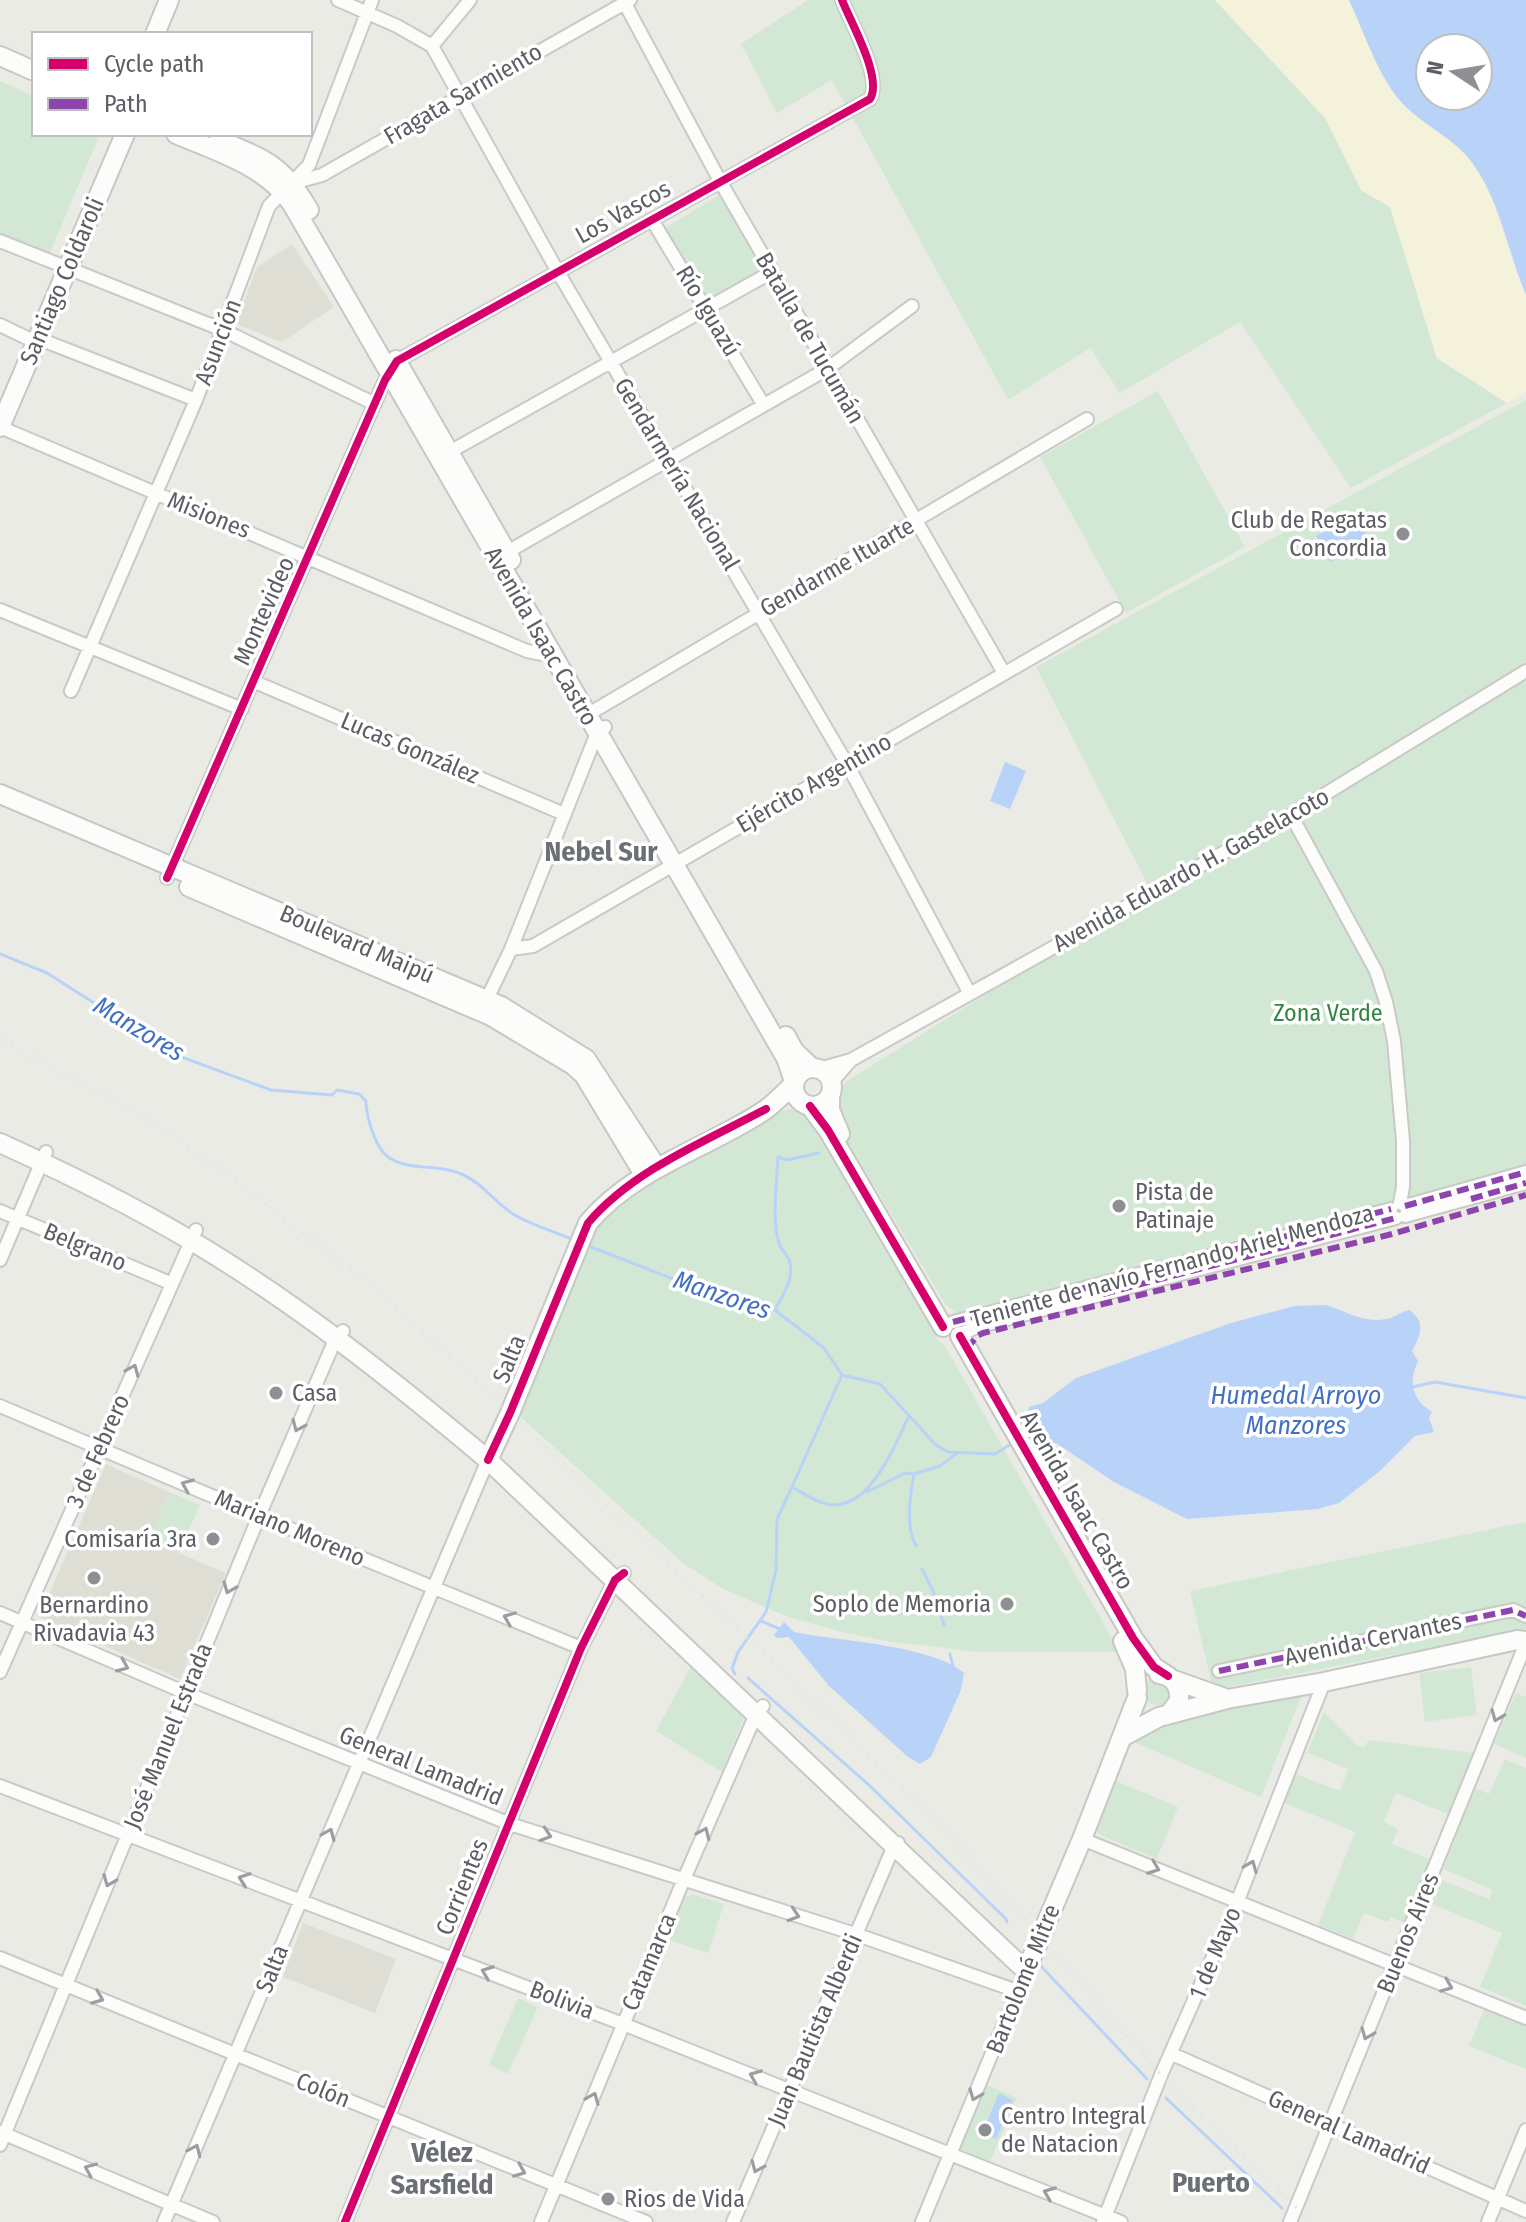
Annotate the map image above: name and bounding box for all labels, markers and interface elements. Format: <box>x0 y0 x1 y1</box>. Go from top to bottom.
legend <box>32 32 312 136</box>
north arrow <box>1414 32 1494 112</box>
street label: Fragata Sarmiento <box>379 37 547 151</box>
text: Cycle path <box>104 50 204 78</box>
text: N <box>1420 59 1450 77</box>
text: Path <box>104 90 148 118</box>
street label: Los Vascos <box>571 174 675 250</box>
street label: Santiago Coldaroli <box>14 193 110 369</box>
street label: Batalla de Tucumán <box>750 248 870 428</box>
street label: Río Iguazú <box>670 261 746 361</box>
street label: Asunción <box>189 295 247 389</box>
street label: Gendarmería Nacional <box>609 373 745 575</box>
street label: Misiones <box>164 486 254 544</box>
place label: Club de Regatas Concordia <box>1231 506 1387 562</box>
street label: Gendarme Ituarte <box>755 512 919 622</box>
marker: Club de Regatas Concordia <box>1394 525 1412 543</box>
street label: Avenida Isaac Castro <box>478 542 604 730</box>
street label: Montevideo <box>228 552 300 670</box>
street label: Lucas González <box>337 706 483 790</box>
street label: Ejército Argentino <box>732 727 896 839</box>
street label: Avenida Eduardo H. Gastelacoto <box>1048 782 1334 958</box>
district label: Nebel Sur <box>544 835 658 868</box>
street label: Boulevard Maipú <box>276 899 438 989</box>
water label: Manzores <box>88 990 190 1068</box>
park label: Zona Verde <box>1273 999 1383 1027</box>
place label: Pista de Patinaje <box>1135 1178 1214 1234</box>
marker: Pista de Patinaje <box>1110 1197 1128 1215</box>
street label: Teniente de navío Fernando Ariel Mendoza <box>967 1199 1377 1333</box>
street label: Belgrano <box>39 1217 131 1277</box>
water label: Manzores <box>669 1264 775 1326</box>
street label: Salta <box>487 1331 531 1387</box>
one-way arrow <box>124 1364 140 1378</box>
place label: Casa <box>292 1379 337 1407</box>
water label: Humedal Arroyo Manzores <box>1211 1380 1381 1441</box>
marker: Casa <box>267 1384 285 1402</box>
street label: 3 de Febrero <box>61 1390 135 1512</box>
street label: Avenida Isaac Castro <box>1014 1406 1140 1594</box>
one-way arrow <box>292 1418 308 1432</box>
one-way arrow <box>181 1479 195 1495</box>
street label: Mariano Moreno <box>211 1484 369 1572</box>
place label: Comisaría 3ra <box>64 1525 197 1553</box>
marker: Comisaría 3ra <box>204 1530 222 1548</box>
marker: Bernardino Rivadavia 43 <box>85 1569 103 1587</box>
one-way arrow <box>222 1580 239 1594</box>
place label: Soplo de Memoria <box>813 1590 991 1618</box>
place label: Bernardino Rivadavia 43 <box>33 1591 155 1647</box>
marker: Soplo de Memoria <box>998 1595 1016 1613</box>
street label: Avenida Cervantes <box>1282 1607 1464 1671</box>
one-way arrow <box>503 1612 517 1628</box>
street label: José Manuel Estrada <box>118 1639 218 1833</box>
one-way arrow <box>115 1656 129 1672</box>
one-way arrow <box>1490 1708 1506 1722</box>
street label: General Lamadrid <box>335 1720 507 1812</box>
one-way arrow <box>539 1826 553 1842</box>
one-way arrow <box>694 1826 710 1841</box>
one-way arrow <box>319 1827 335 1842</box>
street label: Corrientes <box>430 1835 494 1939</box>
one-way arrow <box>1147 1858 1161 1875</box>
one-way arrow <box>1241 1860 1258 1874</box>
street label: Buenos Aires <box>1371 1869 1445 1997</box>
one-way arrow <box>238 1872 252 1889</box>
one-way arrow <box>102 1873 119 1887</box>
street label: Bartolomé Mitre <box>980 1900 1066 2058</box>
street label: 1 de Mayo <box>1183 1903 1247 2003</box>
one-way arrow <box>786 1905 800 1921</box>
street label: Catamarca <box>616 1909 682 2015</box>
street label: Juan Bautista Alberdi <box>762 1930 868 2130</box>
street label: Salta <box>250 1941 294 1997</box>
one-way arrow <box>481 1965 495 1982</box>
street label: Bolivia <box>526 1975 598 2025</box>
one-way arrow <box>1439 1977 1453 1993</box>
one-way arrow <box>90 1989 104 2005</box>
one-way arrow <box>1360 2027 1377 2041</box>
street label: Colón <box>292 2067 354 2113</box>
one-way arrow <box>749 2070 763 2086</box>
street label: General Lamadrid <box>1264 2084 1434 2180</box>
one-way arrow <box>968 2087 985 2101</box>
one-way arrow <box>583 2092 599 2106</box>
place label: Centro Integral de Natacion <box>1001 2102 1146 2158</box>
marker: Centro Integral de Natacion <box>976 2121 994 2139</box>
district label: Vélez Sarsfield <box>391 2136 494 2201</box>
one-way arrow <box>185 2144 201 2159</box>
one-way arrow <box>750 2159 766 2173</box>
one-way arrow <box>512 2161 526 2177</box>
one-way arrow <box>84 2163 98 2179</box>
district label: Puerto <box>1172 2166 1250 2199</box>
place label: Rios de Vida <box>624 2185 745 2213</box>
one-way arrow <box>1043 2186 1057 2203</box>
marker: Rios de Vida <box>599 2190 617 2208</box>

